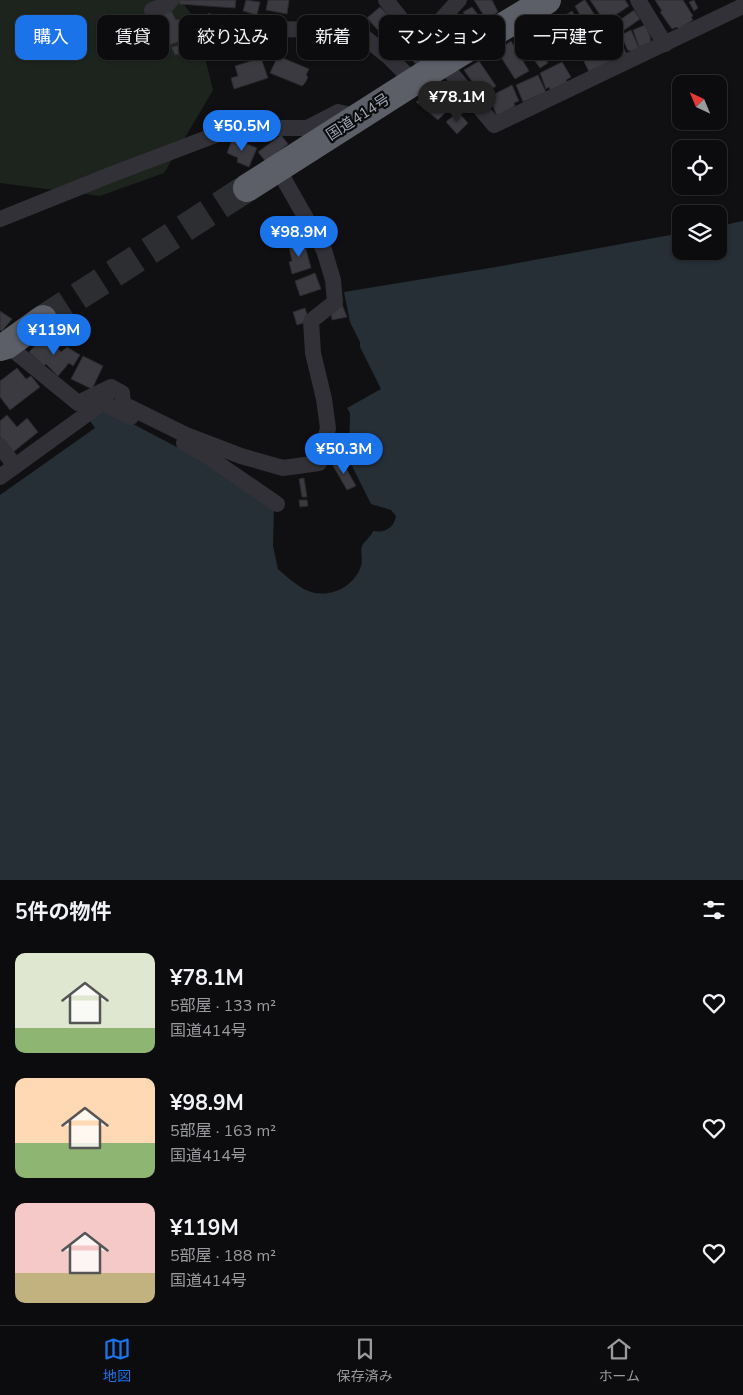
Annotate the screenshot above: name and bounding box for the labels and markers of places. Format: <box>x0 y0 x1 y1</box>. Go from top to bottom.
pin: ¥78.1M <box>416 80 498 123</box>
pin: ¥50.5M <box>201 110 283 152</box>
pin: ¥98.9M <box>258 216 340 258</box>
pin: ¥119M <box>19 314 89 356</box>
pin: ¥50.3M <box>303 432 385 475</box>

